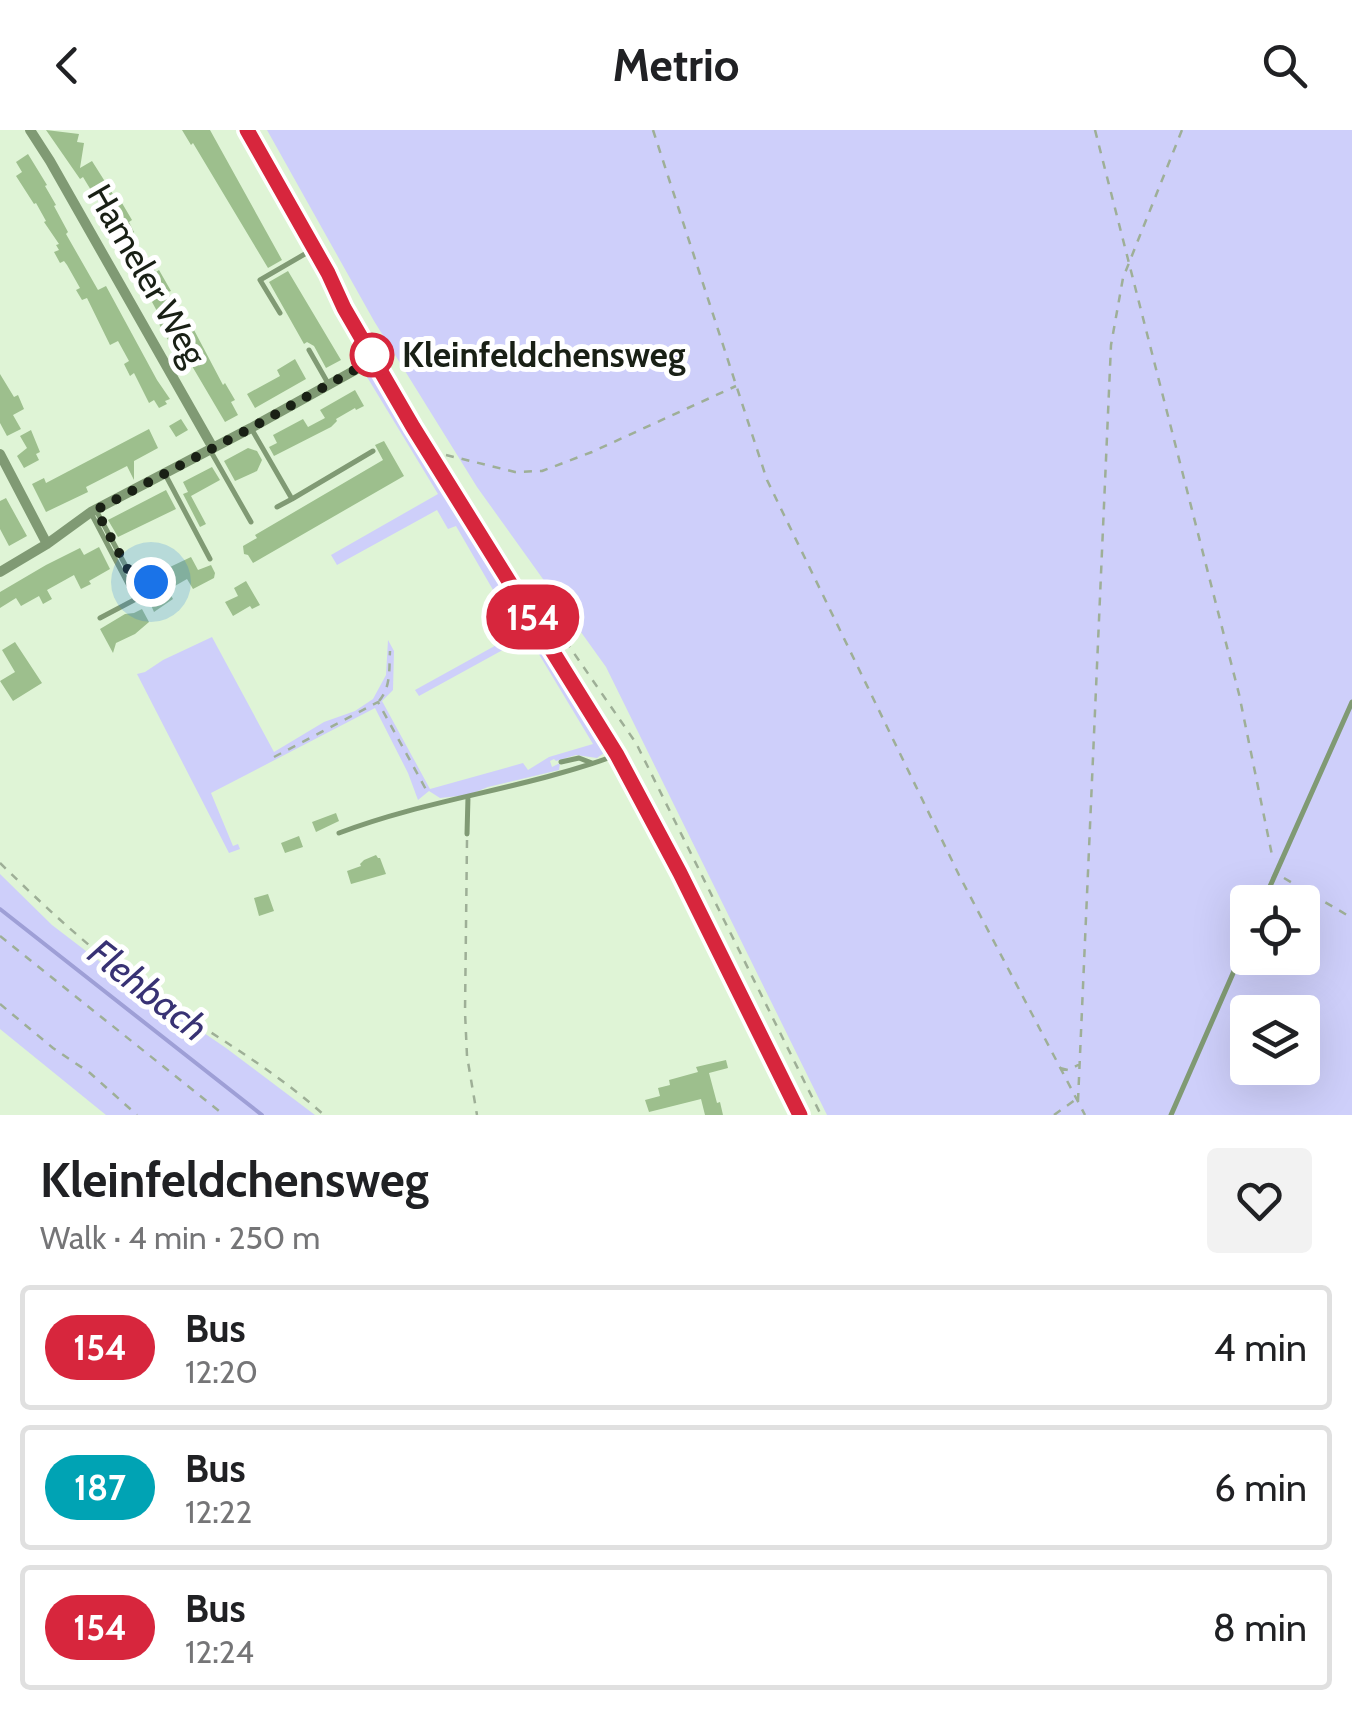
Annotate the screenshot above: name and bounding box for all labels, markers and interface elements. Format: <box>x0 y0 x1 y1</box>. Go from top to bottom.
icon: back <box>40 38 95 93</box>
text: Metrio <box>613 38 739 92</box>
icon: search <box>1257 38 1312 93</box>
street label: Hameler Weg <box>78 177 217 373</box>
place label: Kleinfeldchensweg <box>402 333 686 376</box>
marker: Kleinfeldchensweg <box>351 334 393 376</box>
your location <box>126 557 176 607</box>
line badge: 154 <box>476 584 590 650</box>
text: 154 <box>506 596 560 639</box>
map controls <box>1230 885 1320 1085</box>
button: locate <box>1230 885 1320 975</box>
water label: Flehbach <box>79 928 218 1051</box>
button: layers <box>1230 995 1320 1085</box>
button: heart <box>1207 1148 1312 1253</box>
text: Kleinfeldchensweg <box>40 1151 429 1209</box>
text: Walk · 4 min · 250 m <box>40 1218 320 1257</box>
text: Bus <box>185 1305 246 1352</box>
text: 4 min <box>1214 1324 1307 1371</box>
text: 154 <box>73 1326 127 1369</box>
text: 12:20 <box>185 1352 258 1391</box>
text: Bus <box>185 1445 246 1492</box>
text: 6 min <box>1214 1464 1307 1511</box>
text: 187 <box>74 1466 126 1509</box>
text: 12:22 <box>185 1492 252 1531</box>
text: Bus <box>185 1585 246 1632</box>
text: 8 min <box>1213 1604 1307 1651</box>
text: 154 <box>73 1606 127 1649</box>
text: 12:24 <box>185 1632 254 1671</box>

